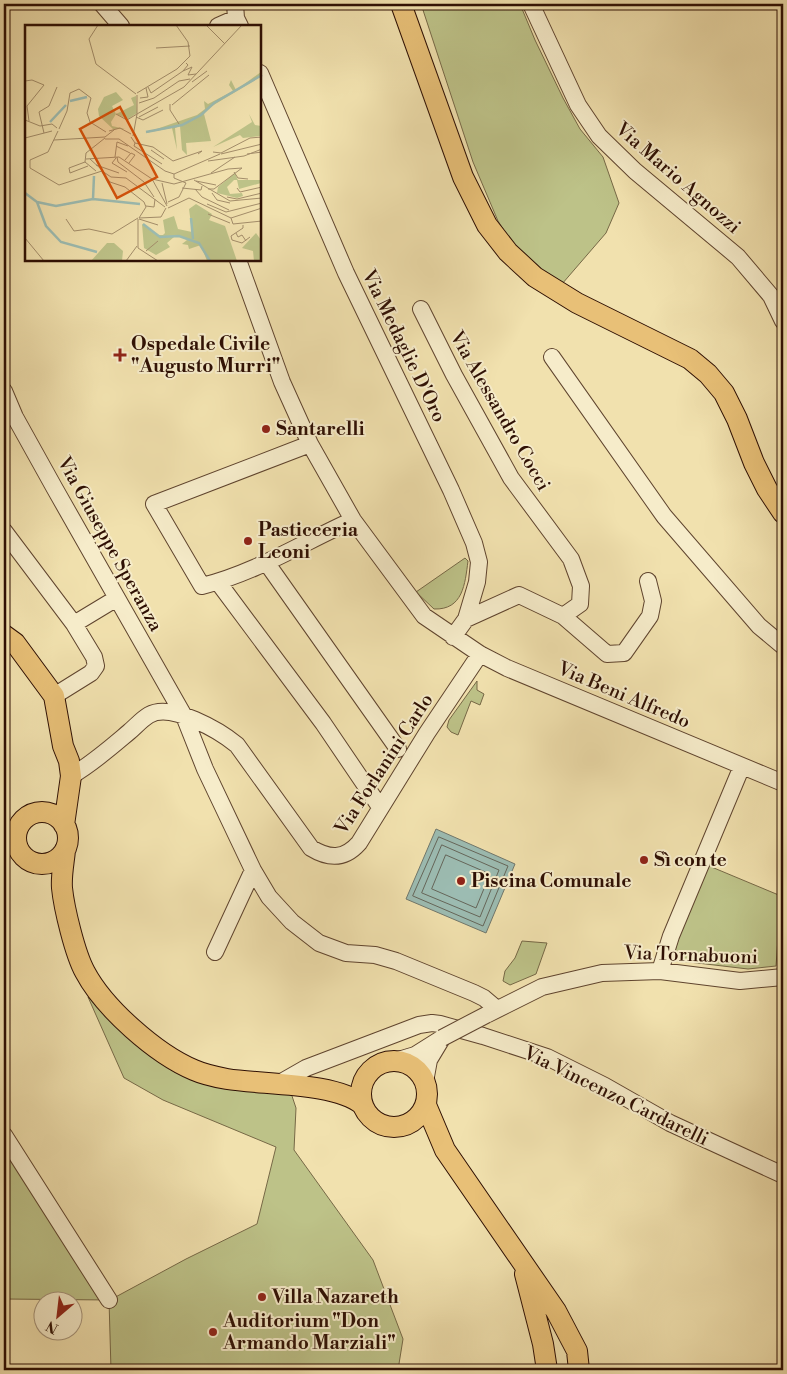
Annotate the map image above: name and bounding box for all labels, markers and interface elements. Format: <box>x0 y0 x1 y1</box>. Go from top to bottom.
inset map <box>25 25 261 261</box>
street label: Via Mario Agnozzi <box>610 116 746 239</box>
street label: Via Medaglie D'Oro <box>356 265 451 426</box>
street label: Via Alessandro Cocci <box>444 326 556 495</box>
place label: Ospedale Civile "Augusto Murri" <box>131 332 280 378</box>
marker: Ospedale Civile "Augusto Murri" <box>113 348 127 362</box>
place label: Santarelli <box>276 417 365 441</box>
marker: Santarelli <box>260 423 272 435</box>
street label: Via Giuseppe Speranza <box>51 452 168 636</box>
place label: Pasticceria Leoni <box>258 518 359 564</box>
marker: Pasticceria Leoni <box>242 535 254 547</box>
street label: Via Beni Alfredo <box>553 656 694 734</box>
street label: Via Forlanini Carlo <box>329 689 439 840</box>
place label: Sì con te <box>654 848 727 872</box>
marker: Sì con te <box>638 854 650 866</box>
place label: Piscina Comunale <box>471 869 631 893</box>
marker: Piscina Comunale <box>455 875 467 887</box>
street label: Via Tornabuoni <box>623 941 758 969</box>
street label: Via Vincenzo Cardarelli <box>519 1040 712 1151</box>
place label: Villa Nazareth <box>271 1285 399 1309</box>
marker: Villa Nazareth <box>256 1291 268 1303</box>
north arrow <box>32 1292 82 1342</box>
place label: Auditorium "Don Armando Marziali" <box>222 1309 396 1355</box>
text: N <box>43 1316 61 1337</box>
marker: Auditorium "Don Armando Marziali" <box>207 1326 219 1338</box>

